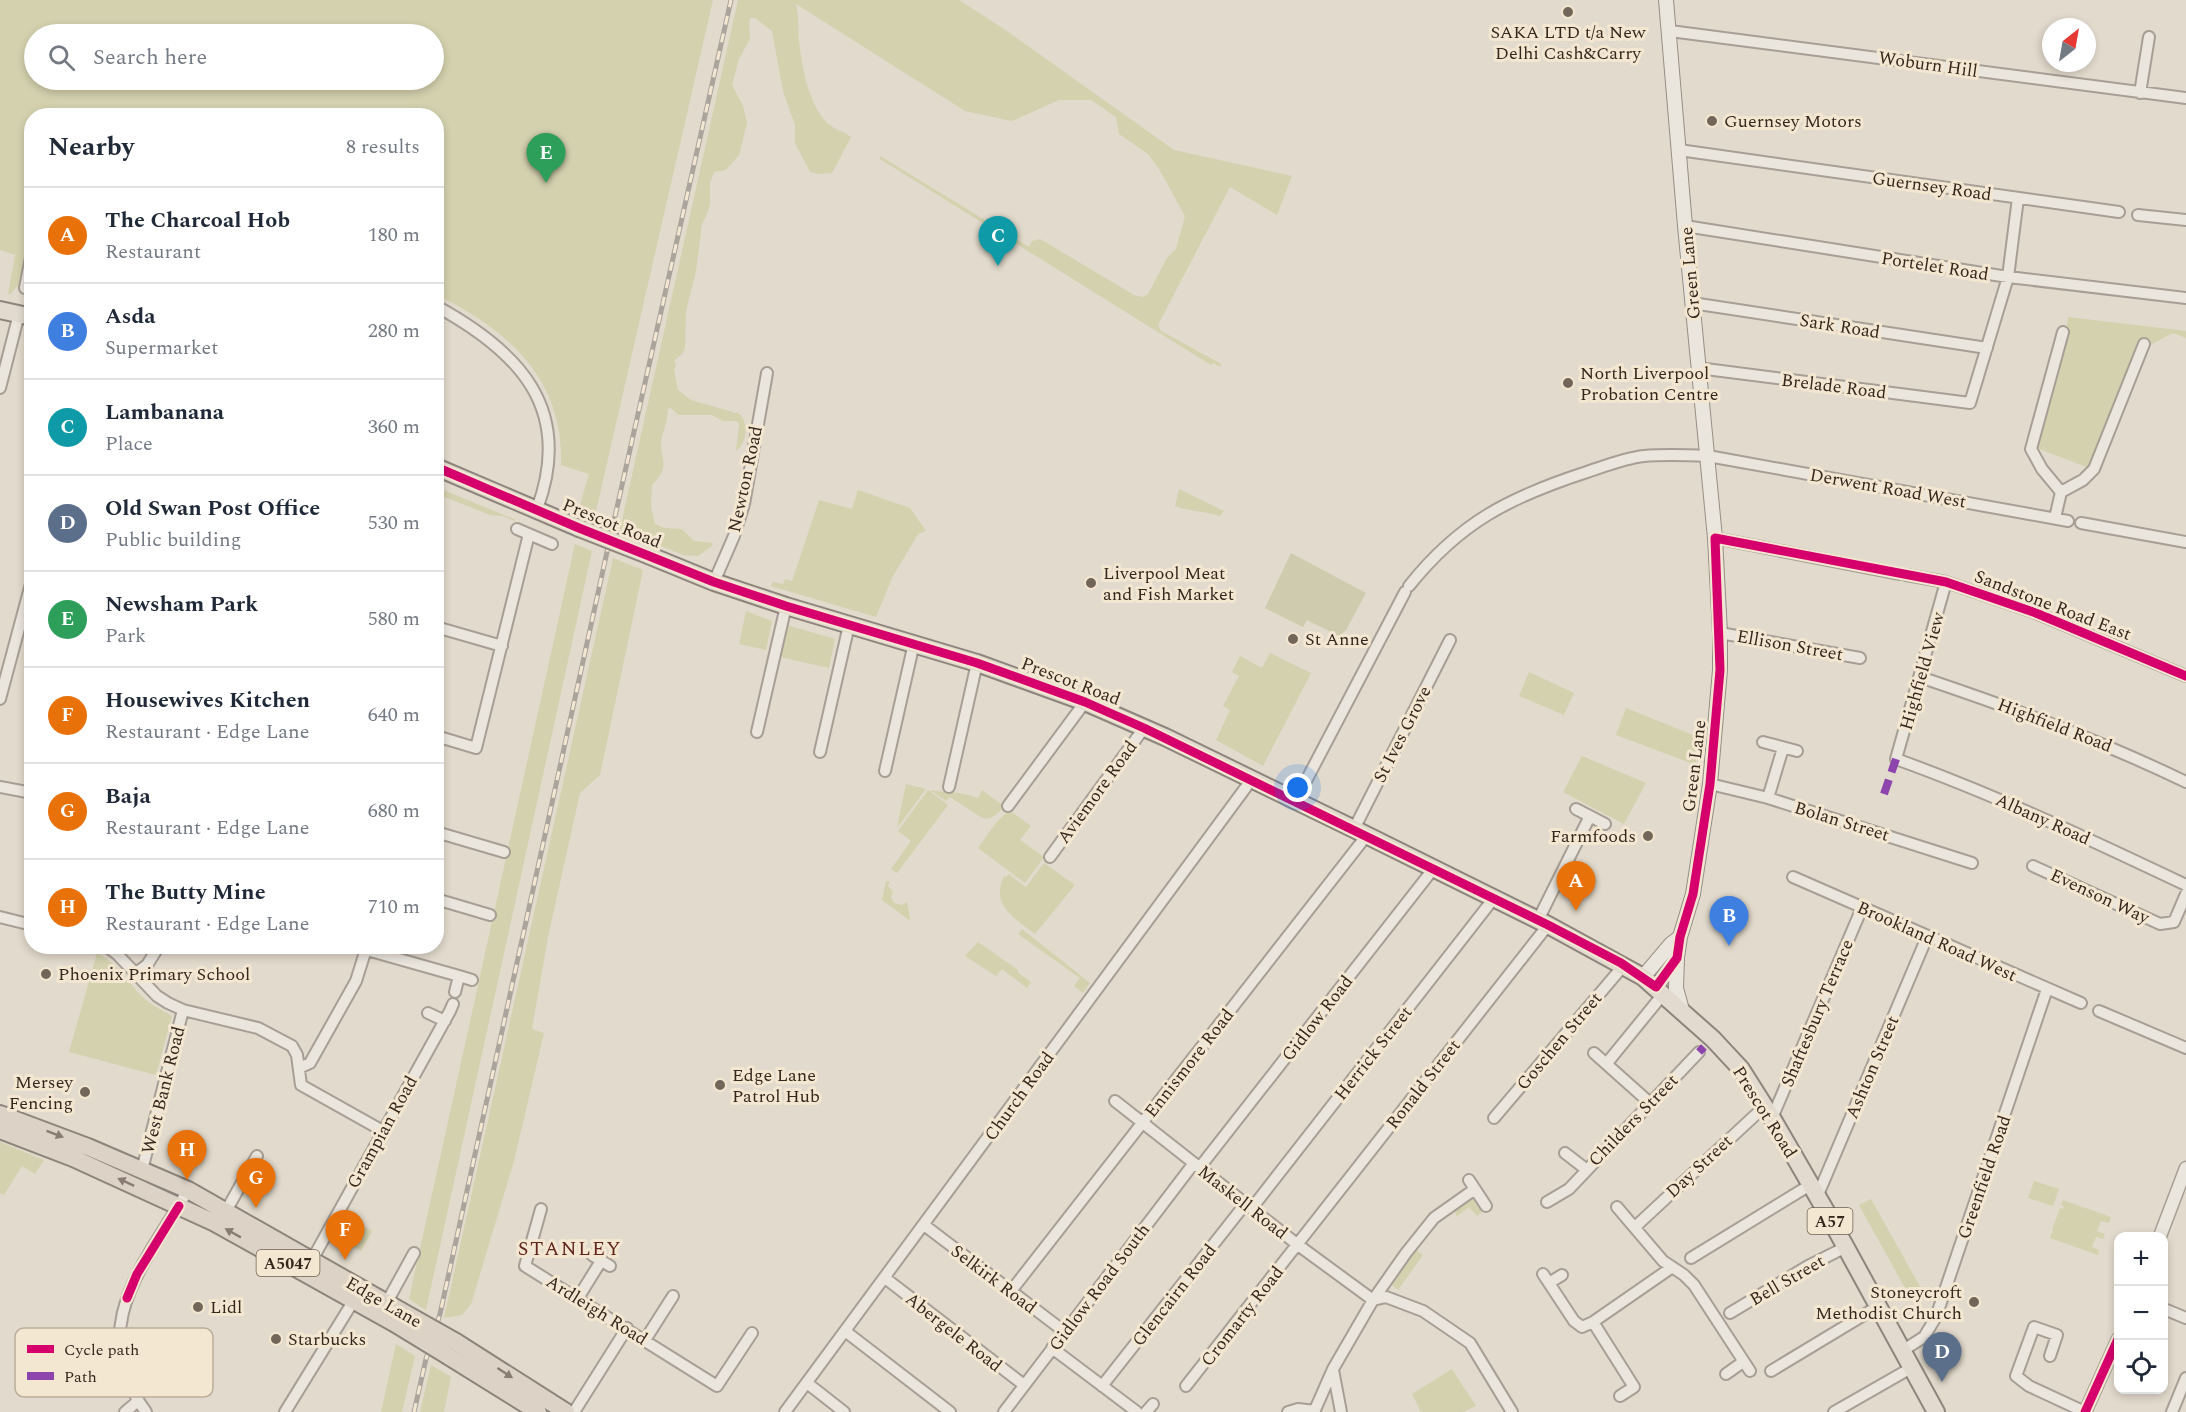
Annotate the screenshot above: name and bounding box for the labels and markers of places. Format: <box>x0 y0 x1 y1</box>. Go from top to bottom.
marker: SAKA LTD t/a New Delhi Cash&Carry <box>1561 5 1575 19</box>
place label: SAKA LTD t/a New Delhi Cash&Carry <box>1490 19 1646 67</box>
place label: Guernsey Motors <box>1724 108 1862 135</box>
marker: Guernsey Motors <box>1705 114 1719 128</box>
pin: E <box>526 134 566 183</box>
pin: C <box>978 216 1018 266</box>
place label: North Liverpool Probation Centre <box>1580 360 1718 408</box>
marker: North Liverpool Probation Centre <box>1561 376 1575 390</box>
place label: Liverpool Meat and Fish Market <box>1103 560 1234 608</box>
marker: Liverpool Meat and Fish Market <box>1084 576 1098 590</box>
place label: St Anne <box>1305 626 1369 653</box>
marker: St Anne <box>1286 632 1300 646</box>
place label: Farmfoods <box>1550 823 1636 850</box>
marker: Farmfoods <box>1641 829 1655 843</box>
pin: A <box>1556 862 1596 911</box>
pin: B <box>1710 896 1748 946</box>
place label: Phoenix Primary School <box>58 961 250 988</box>
marker: Phoenix Primary School <box>39 967 53 981</box>
place label: Edge Lane Patrol Hub <box>732 1062 820 1110</box>
place label: Mersey Fencing <box>9 1069 74 1117</box>
marker: Edge Lane Patrol Hub <box>713 1078 727 1092</box>
marker: Mersey Fencing <box>78 1085 92 1099</box>
pin: H <box>168 1130 207 1180</box>
pin: G <box>236 1158 276 1208</box>
pin: F <box>326 1210 364 1260</box>
place label: Stoneycroft Methodist Church <box>1815 1279 1962 1327</box>
place label: Lidl <box>210 1294 242 1321</box>
marker: Stoneycroft Methodist Church <box>1967 1295 1981 1309</box>
marker: Lidl <box>191 1300 205 1314</box>
place label: Starbucks <box>288 1326 366 1353</box>
marker: Starbucks <box>269 1332 283 1346</box>
pin: D <box>1922 1332 1962 1382</box>

